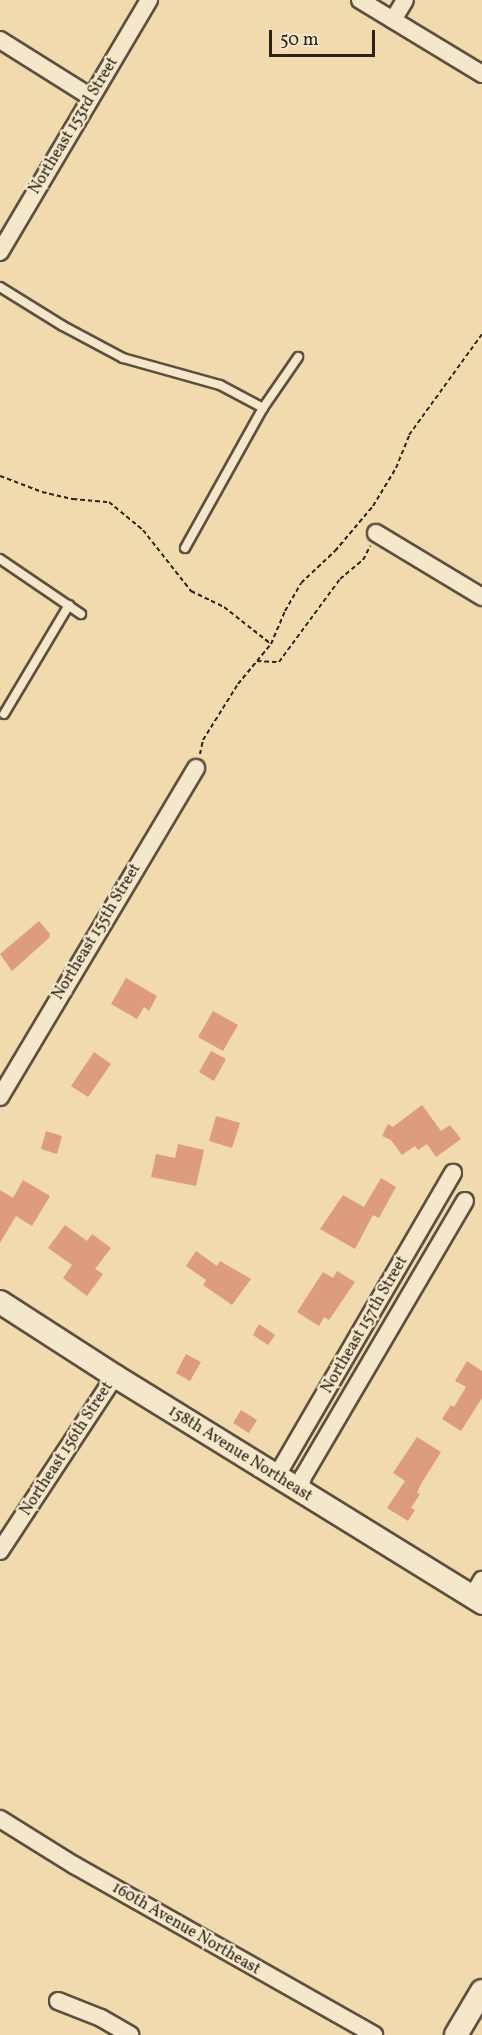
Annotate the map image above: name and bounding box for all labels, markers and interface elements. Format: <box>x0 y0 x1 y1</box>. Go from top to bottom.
scale bar <box>272 18 378 56</box>
text: 50 m <box>280 28 319 53</box>
street label: Northeast 153rd Street <box>25 54 123 198</box>
street label: Northeast 155th Street <box>49 860 145 1004</box>
street label: Northeast 157th Street <box>318 1253 412 1397</box>
street label: Northeast 156th Street <box>17 1378 117 1520</box>
street label: 158th Avenue Northeast <box>164 1402 316 1506</box>
street label: 160th Avenue Northeast <box>108 1879 264 1979</box>

